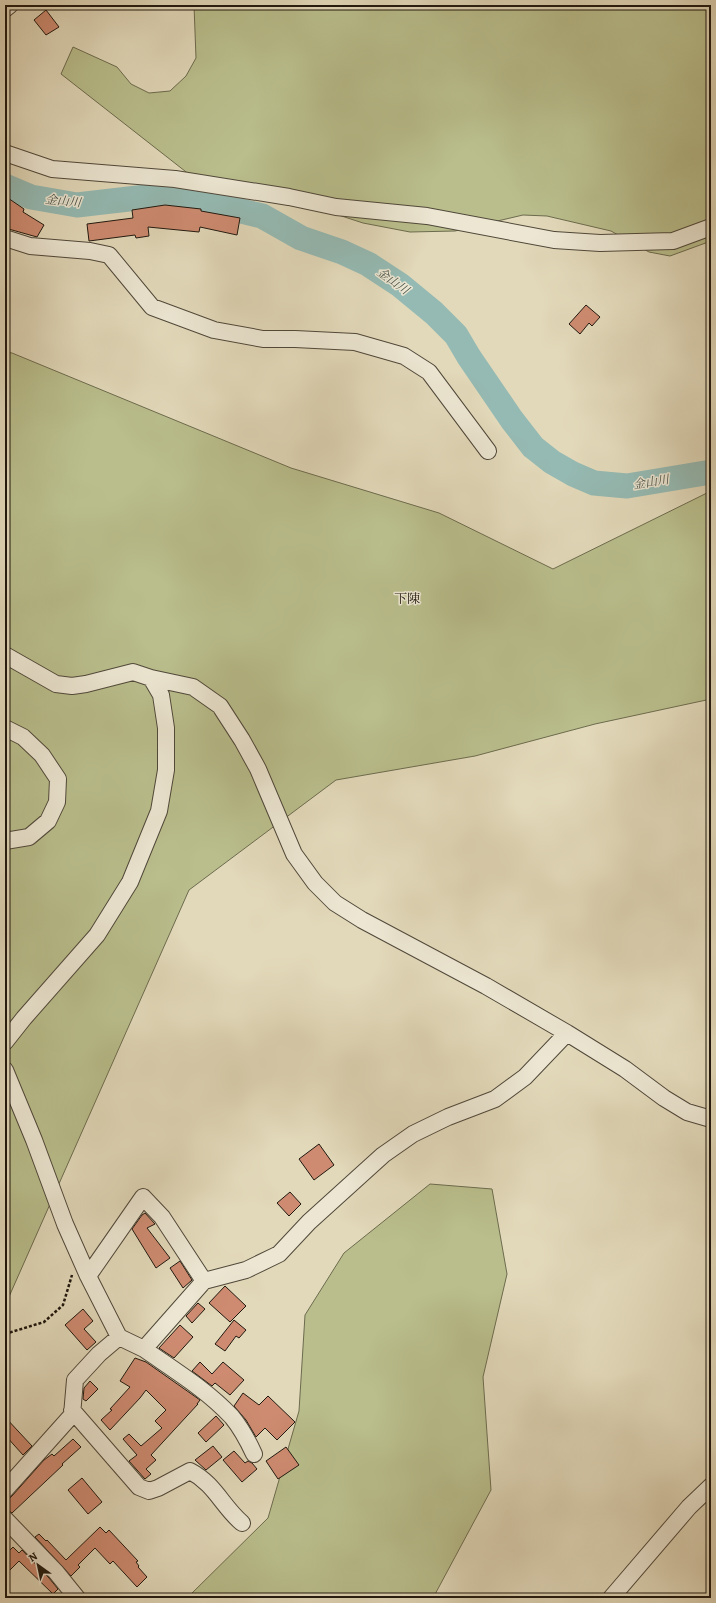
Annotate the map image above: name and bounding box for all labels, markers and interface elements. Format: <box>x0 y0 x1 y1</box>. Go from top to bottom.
water label: 金山川 <box>44 191 84 211</box>
water label: 金山川 <box>374 264 414 299</box>
water label: 金山川 <box>632 471 672 493</box>
district label: 下陳 <box>394 590 420 607</box>
north arrow <box>18 1545 58 1585</box>
text: N <box>25 1549 40 1566</box>

